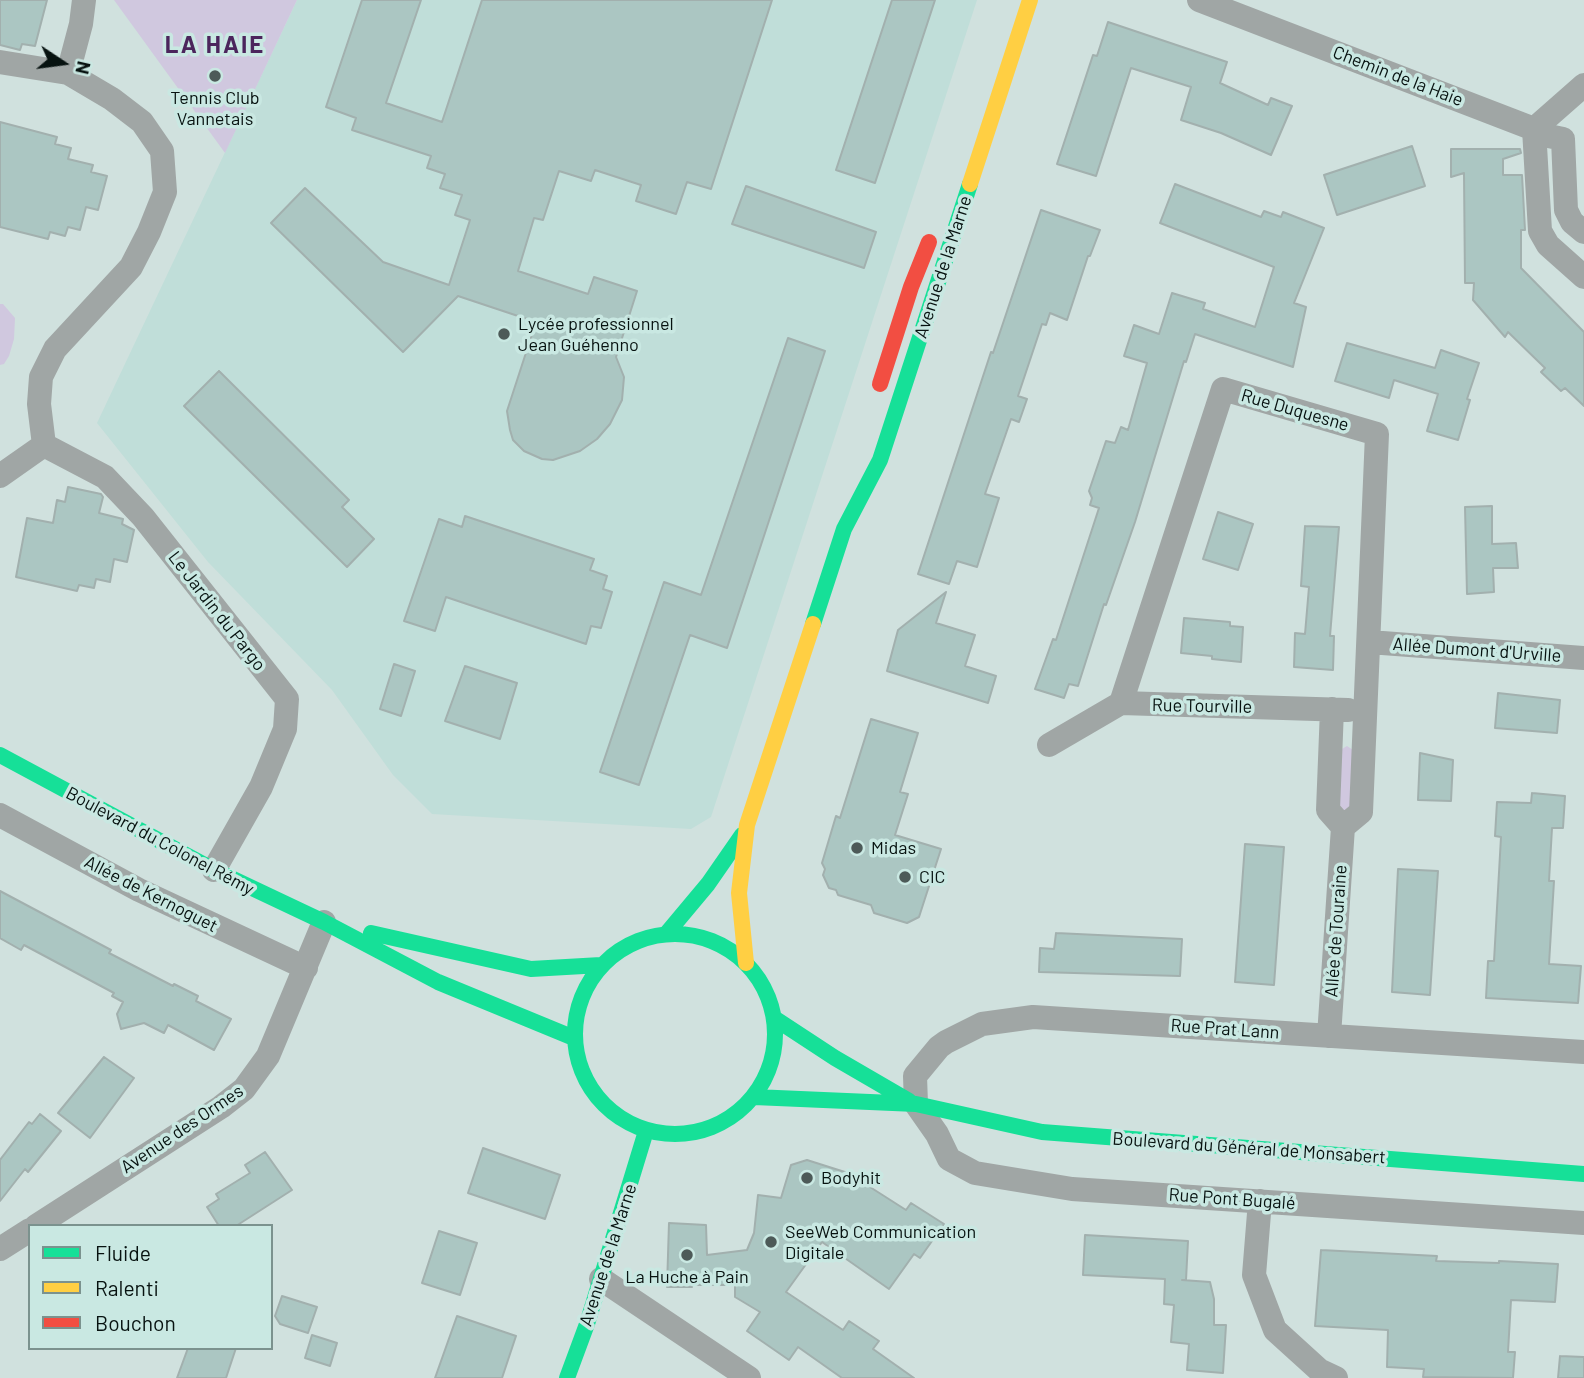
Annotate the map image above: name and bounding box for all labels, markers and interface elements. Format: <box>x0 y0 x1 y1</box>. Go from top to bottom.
north arrow <box>28 28 98 98</box>
district label: LA HAIE <box>166 31 264 59</box>
street label: Chemin de la Haie <box>1330 41 1466 111</box>
text: N <box>71 59 97 77</box>
marker: Tennis Club Vannetais <box>207 68 223 84</box>
place label: Tennis Club Vannetais <box>170 87 260 130</box>
street label: Avenue de la Marne <box>910 193 976 341</box>
place label: Lycée professionnel Jean Guéhenno <box>518 313 674 356</box>
marker: Lycée professionnel Jean Guéhenno <box>496 326 512 342</box>
street label: Rue Duquesne <box>1239 384 1351 436</box>
street label: Le Jardin du Pargo <box>164 547 270 675</box>
street label: Allée Dumont d'Urville <box>1392 633 1562 667</box>
street label: Rue Tourville <box>1152 694 1252 718</box>
street label: Boulevard du Colonel Rémy <box>62 782 258 900</box>
place label: Midas <box>871 837 916 859</box>
marker: Midas <box>849 840 865 856</box>
street label: Allée de Kernoguet <box>81 851 221 937</box>
street label: Allée de Touraine <box>1321 864 1351 998</box>
place label: CIC <box>919 866 946 888</box>
marker: CIC <box>897 869 913 885</box>
street label: Rue Prat Lann <box>1170 1014 1280 1044</box>
street label: Avenue des Ormes <box>117 1080 247 1178</box>
street label: Boulevard du Général de Monsabert <box>1112 1128 1386 1168</box>
place label: Bodyhit <box>821 1167 881 1189</box>
marker: Bodyhit <box>799 1170 815 1186</box>
street label: Avenue de la Marne <box>575 1181 641 1329</box>
street label: Rue Pont Bugalé <box>1168 1184 1296 1214</box>
place label: SeeWeb Communication Digitale <box>785 1221 976 1264</box>
legend <box>28 1224 273 1350</box>
marker: SeeWeb Communication Digitale <box>763 1234 779 1250</box>
text: Fluide <box>95 1240 151 1265</box>
marker: La Huche à Pain <box>679 1247 695 1263</box>
place label: La Huche à Pain <box>625 1266 749 1288</box>
text: Ralenti <box>95 1275 159 1300</box>
text: Bouchon <box>95 1310 176 1335</box>

